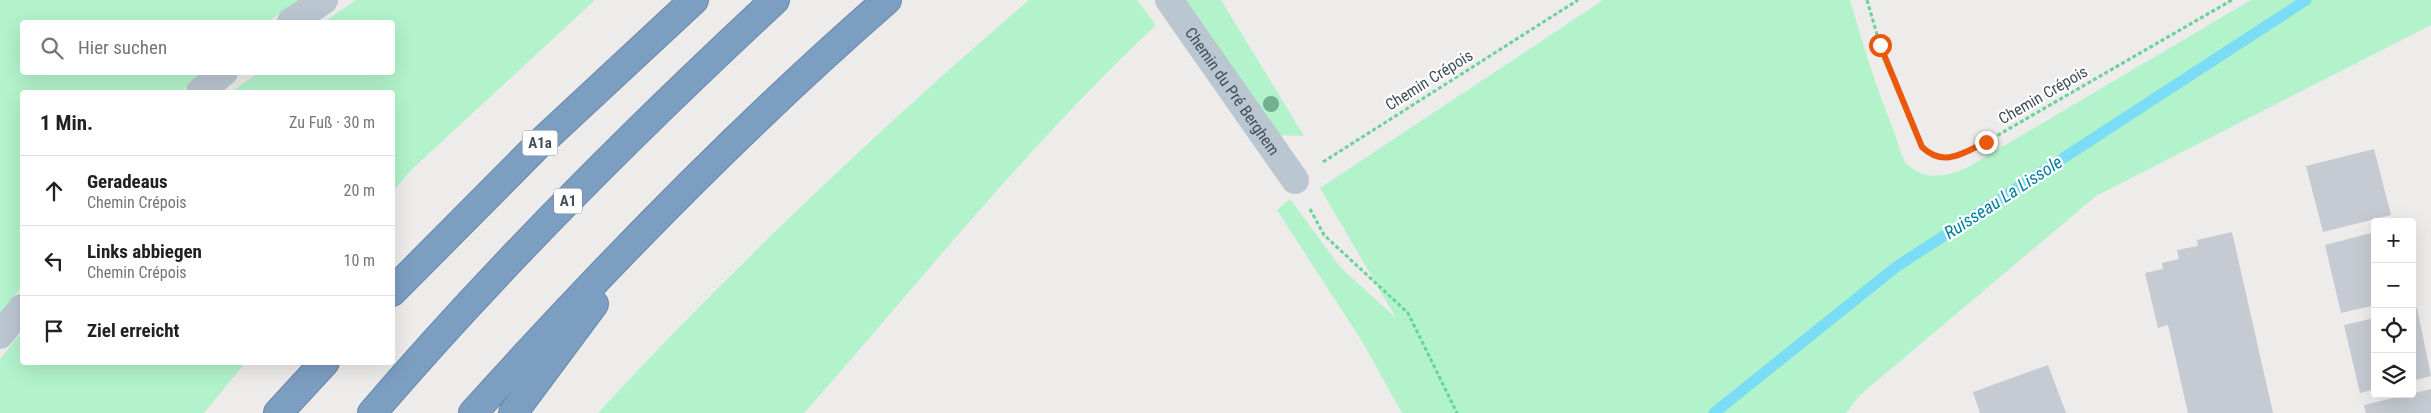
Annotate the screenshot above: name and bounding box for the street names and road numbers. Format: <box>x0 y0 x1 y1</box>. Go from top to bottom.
street label: Chemin du Pré Berghem <box>1181 23 1284 159</box>
street label: Chemin Crépois <box>1382 46 1476 114</box>
street label: Chemin Crépois <box>1995 62 2091 128</box>
road number: A1a <box>522 130 558 156</box>
road number: A1 <box>554 188 582 214</box>

